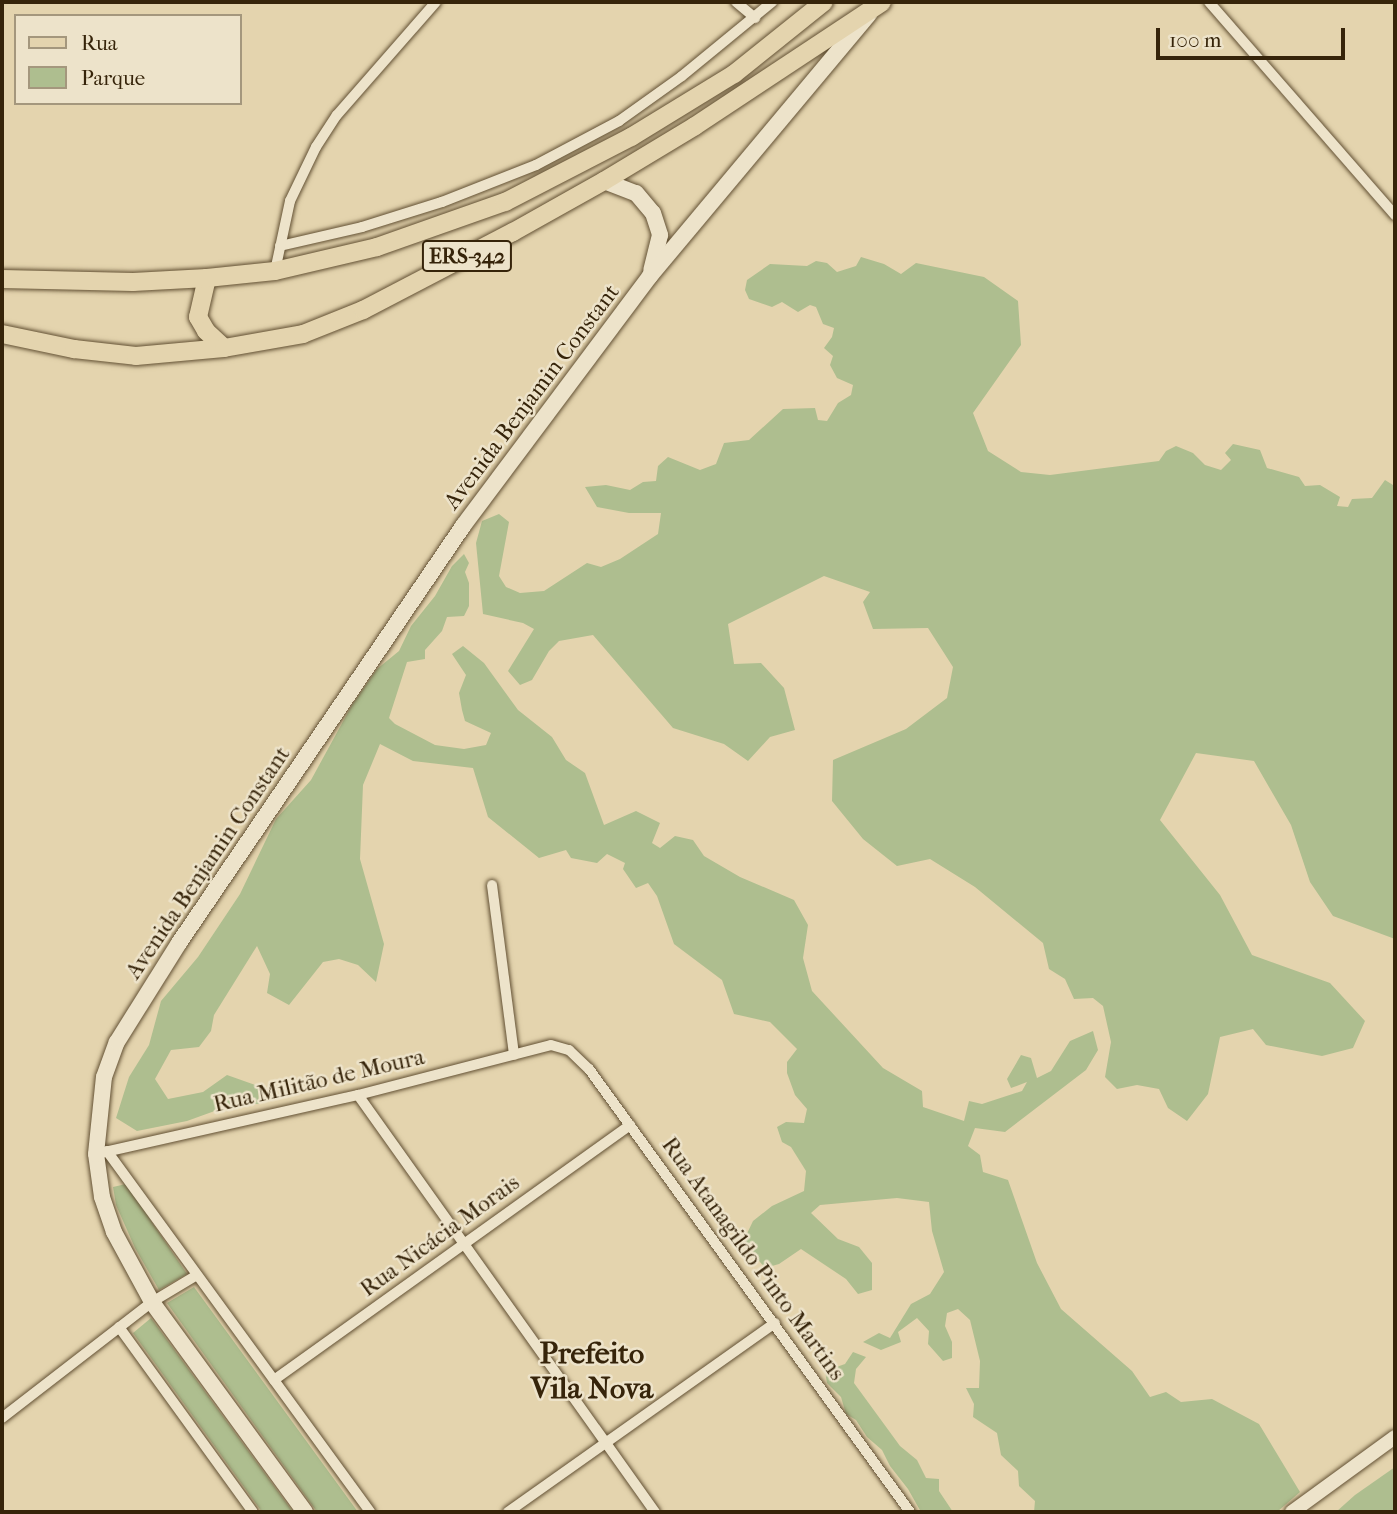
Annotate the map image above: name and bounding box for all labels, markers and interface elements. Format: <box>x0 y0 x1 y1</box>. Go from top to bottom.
legend <box>14 14 242 105</box>
scale bar <box>1159 14 1348 58</box>
text: 100 m <box>1169 28 1222 52</box>
text: Rua <box>81 31 118 55</box>
text: Parque <box>81 66 145 90</box>
road number: ERS-342 <box>421 238 512 274</box>
street label: Avenida Benjamin Constant <box>438 279 626 515</box>
street label: Avenida Benjamin Constant <box>120 742 296 984</box>
street label: Rua Militão de Moura <box>211 1043 427 1119</box>
street label: Rua Atanagildo Pinto Martins <box>655 1132 851 1386</box>
street label: Rua Nicácia Morais <box>355 1169 525 1303</box>
district label: Prefeito Vila Nova <box>531 1336 653 1406</box>

